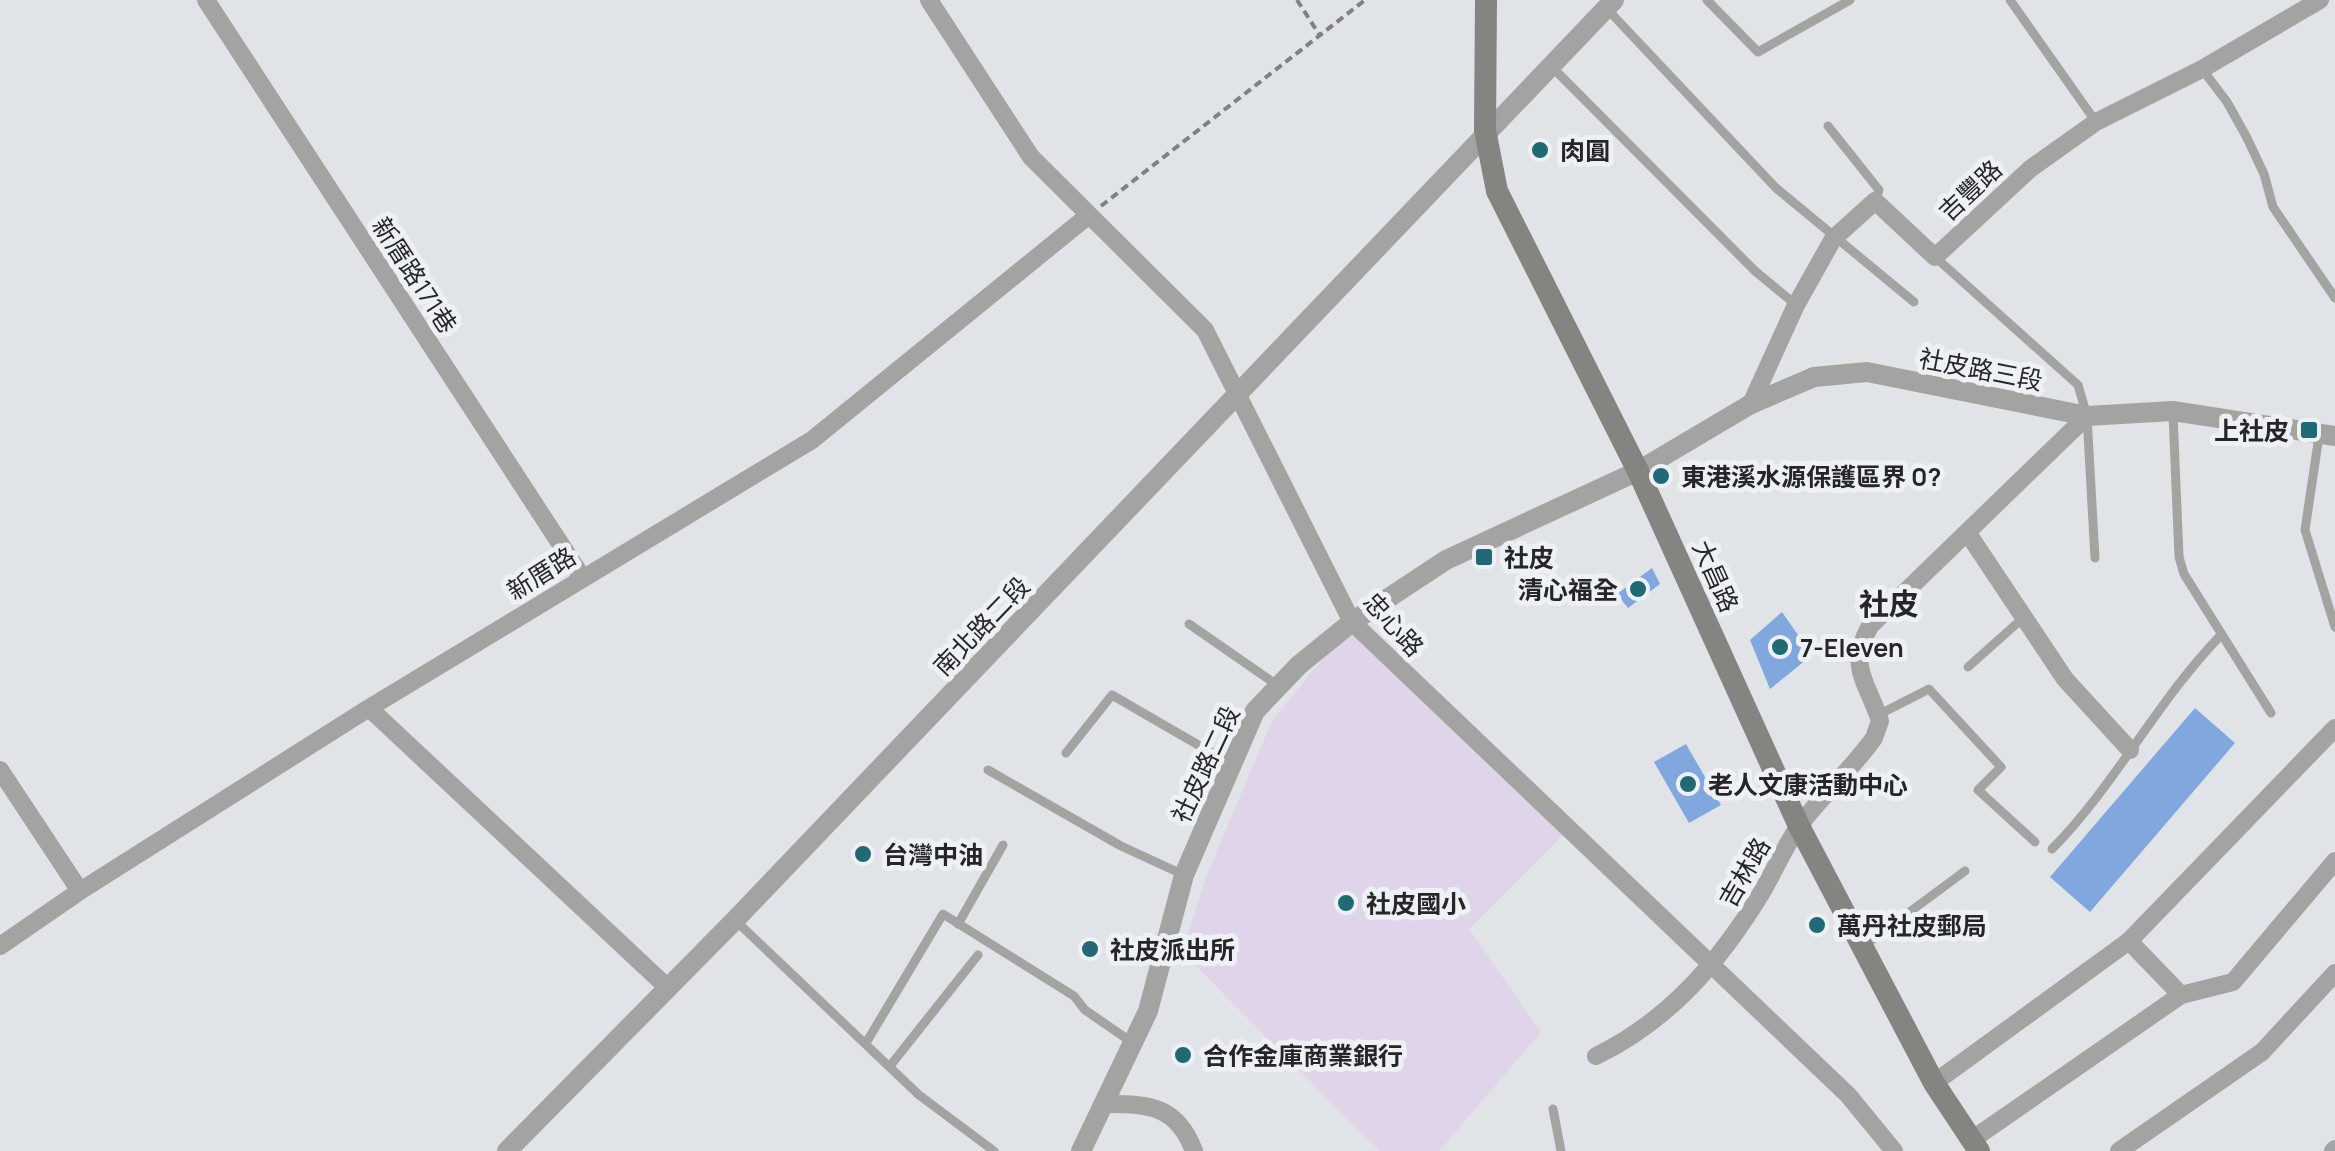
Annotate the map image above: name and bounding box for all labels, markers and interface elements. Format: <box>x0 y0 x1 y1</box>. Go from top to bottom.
place label: 肉圓 <box>1560 133 1610 168</box>
marker: 肉圓 <box>1529 139 1551 161</box>
street label: 吉豐路 <box>1931 152 2009 228</box>
street label: 新厝路171巷 <box>364 210 466 340</box>
street label: 社皮路三段 <box>1916 340 2046 398</box>
place label: 上社皮 <box>2214 413 2289 448</box>
marker: 上社皮 <box>2298 419 2320 441</box>
place label: 東港溪水源保護區界 0? <box>1681 459 1941 494</box>
marker: 東港溪水源保護區界 0? <box>1650 465 1672 487</box>
street label: 大昌路 <box>1685 535 1747 617</box>
street label: 新厝路 <box>500 538 582 608</box>
place label: 社皮 <box>1504 540 1554 575</box>
marker: 社皮 <box>1473 546 1495 568</box>
street label: 南北路二段 <box>925 569 1037 683</box>
place label: 清心福全 <box>1518 572 1618 607</box>
marker: 清心福全 <box>1627 578 1649 600</box>
district label: 社皮 <box>1859 583 1919 624</box>
street label: 忠心路 <box>1356 584 1432 664</box>
place label: 7-Eleven <box>1800 630 1904 665</box>
marker: 7-Eleven <box>1769 636 1791 658</box>
street label: 社皮路二段 <box>1163 700 1247 828</box>
place label: 老人文康活動中心 <box>1708 767 1908 802</box>
marker: 老人文康活動中心 <box>1677 773 1699 795</box>
street label: 吉林路 <box>1710 831 1778 913</box>
place label: 台灣中油 <box>883 837 983 872</box>
marker: 台灣中油 <box>852 843 874 865</box>
place label: 社皮國小 <box>1366 886 1466 921</box>
marker: 社皮國小 <box>1335 892 1357 914</box>
place label: 萬丹社皮郵局 <box>1837 908 1987 943</box>
marker: 萬丹社皮郵局 <box>1806 914 1828 936</box>
place label: 社皮派出所 <box>1110 932 1235 967</box>
marker: 社皮派出所 <box>1079 938 1101 960</box>
place label: 合作金庫商業銀行 <box>1203 1038 1403 1073</box>
marker: 合作金庫商業銀行 <box>1172 1044 1194 1066</box>

